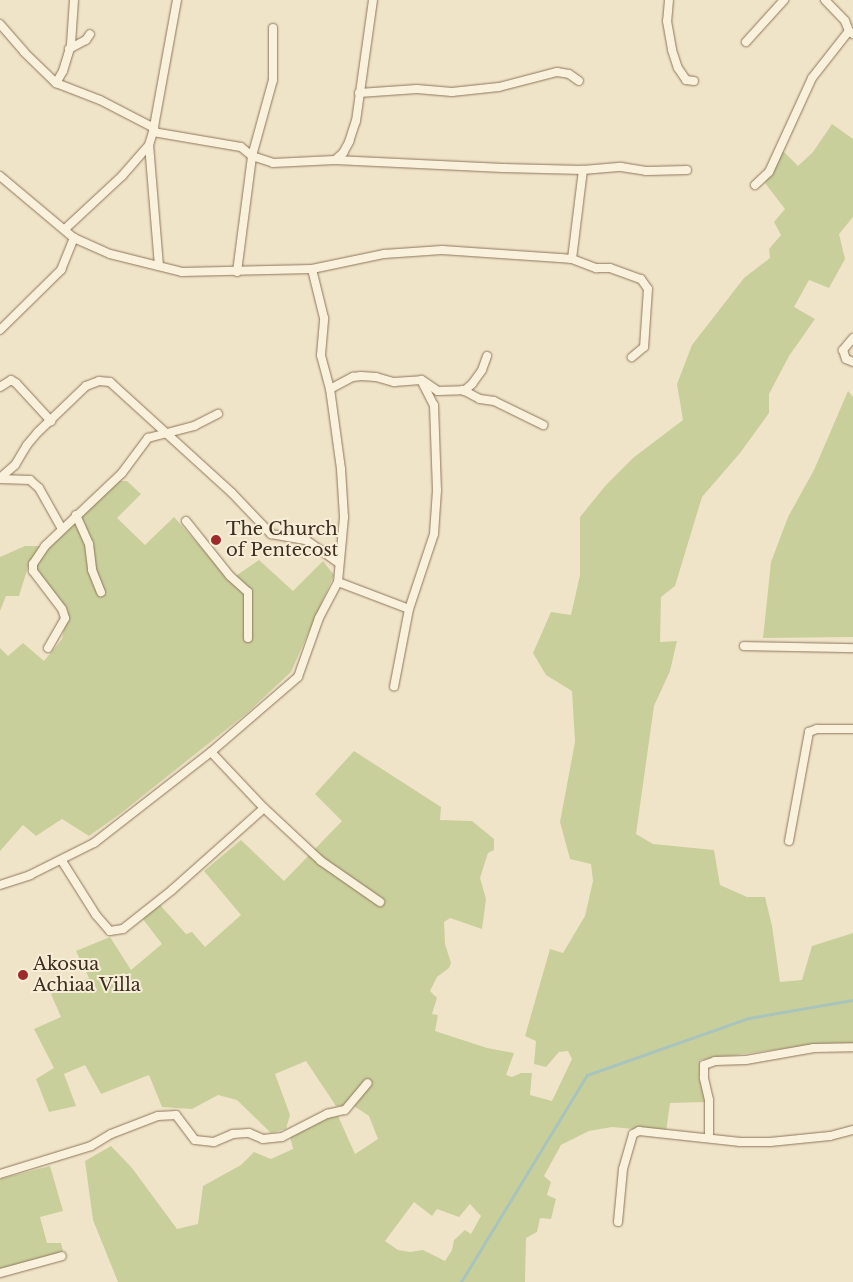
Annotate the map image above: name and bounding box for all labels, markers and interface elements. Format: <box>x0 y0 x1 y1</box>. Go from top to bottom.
place label: The Church of Pentecost <box>226 519 338 562</box>
marker: The Church of Pentecost <box>210 534 222 546</box>
place label: Akosua Achiaa Villa <box>33 954 142 996</box>
marker: Akosua Achiaa Villa <box>17 969 29 981</box>

